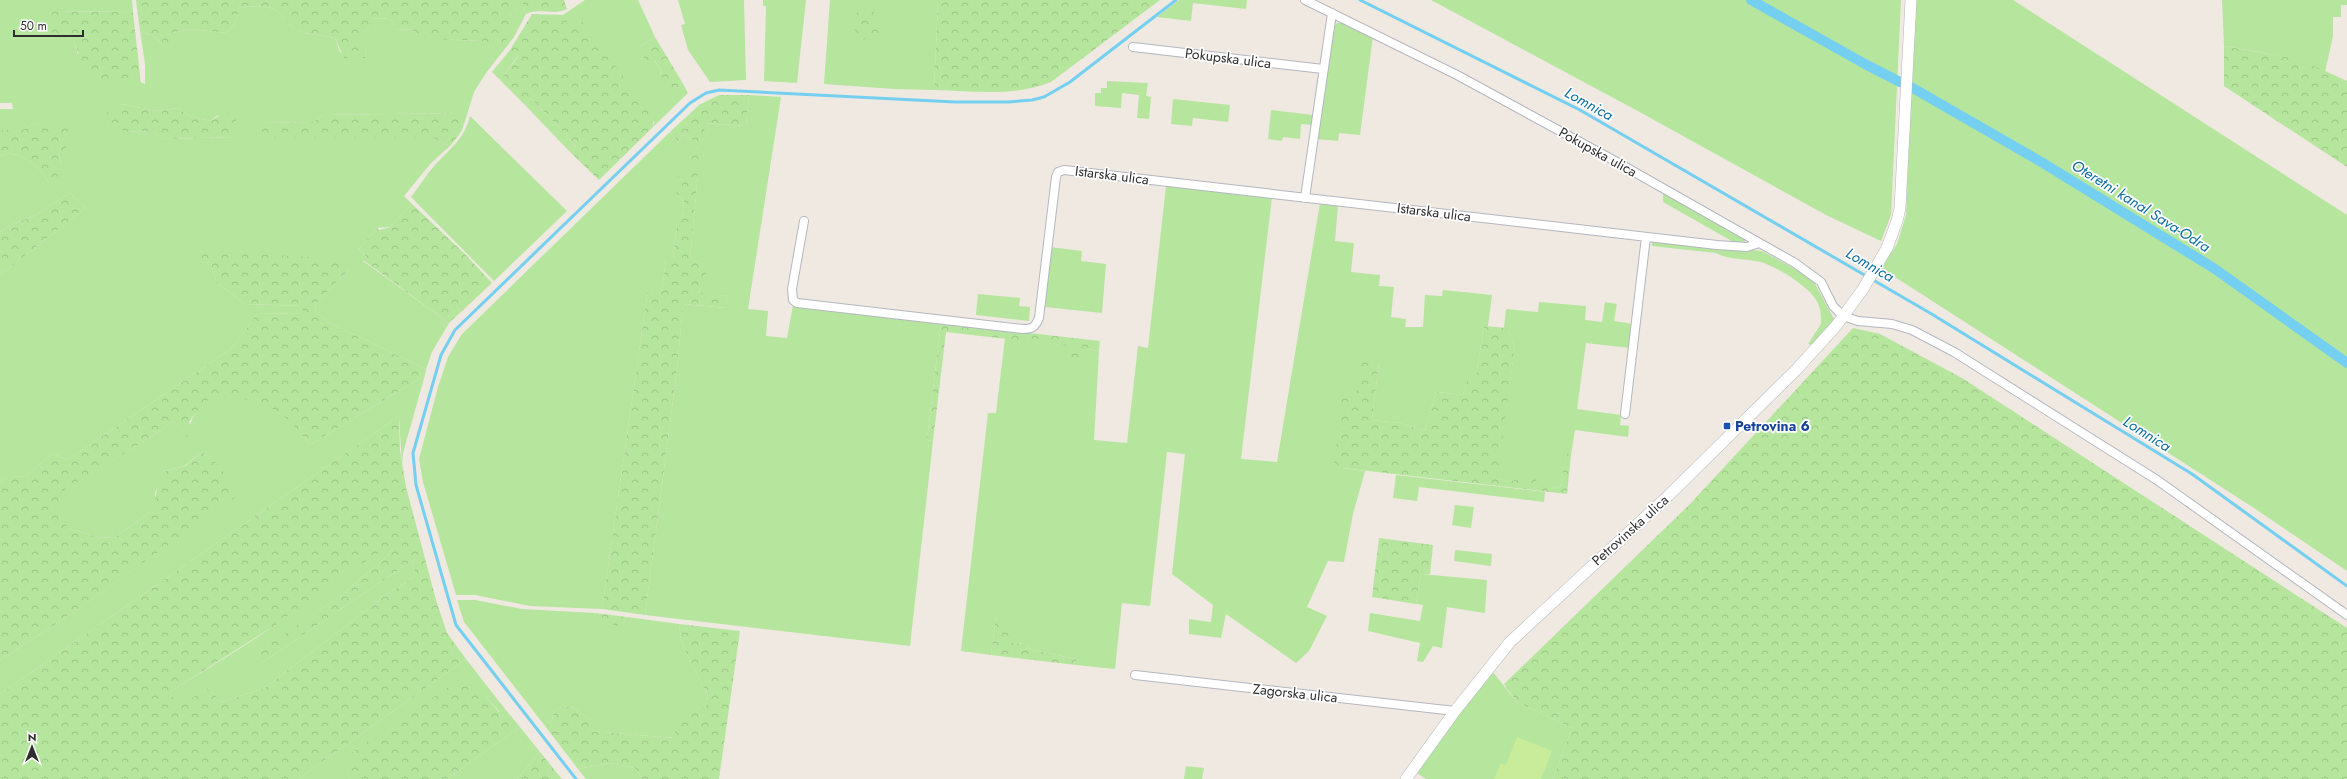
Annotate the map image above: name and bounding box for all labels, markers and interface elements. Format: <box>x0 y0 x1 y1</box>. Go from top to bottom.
scale bar <box>14 12 83 38</box>
text: 50 m <box>20 17 47 35</box>
street label: Pokupska ulica <box>1184 43 1272 73</box>
water label: Lomnica <box>1561 82 1618 127</box>
street label: Pokupska ulica <box>1555 122 1641 182</box>
water label: Oteretni kanal Sava-Odra <box>2067 154 2215 258</box>
street label: Istarska ulica <box>1074 161 1150 189</box>
street label: Istarska ulica <box>1396 198 1472 226</box>
water label: Lomnica <box>1842 242 1899 288</box>
water label: Lomnica <box>2119 411 2176 458</box>
place label: Petrovina 6 <box>1735 416 1810 436</box>
marker: Petrovina 6 <box>1722 421 1732 431</box>
street label: Petrovinska ulica <box>1587 490 1673 570</box>
street label: Zagorska ulica <box>1252 679 1338 707</box>
north arrow <box>12 727 52 767</box>
text: N <box>28 729 36 745</box>

